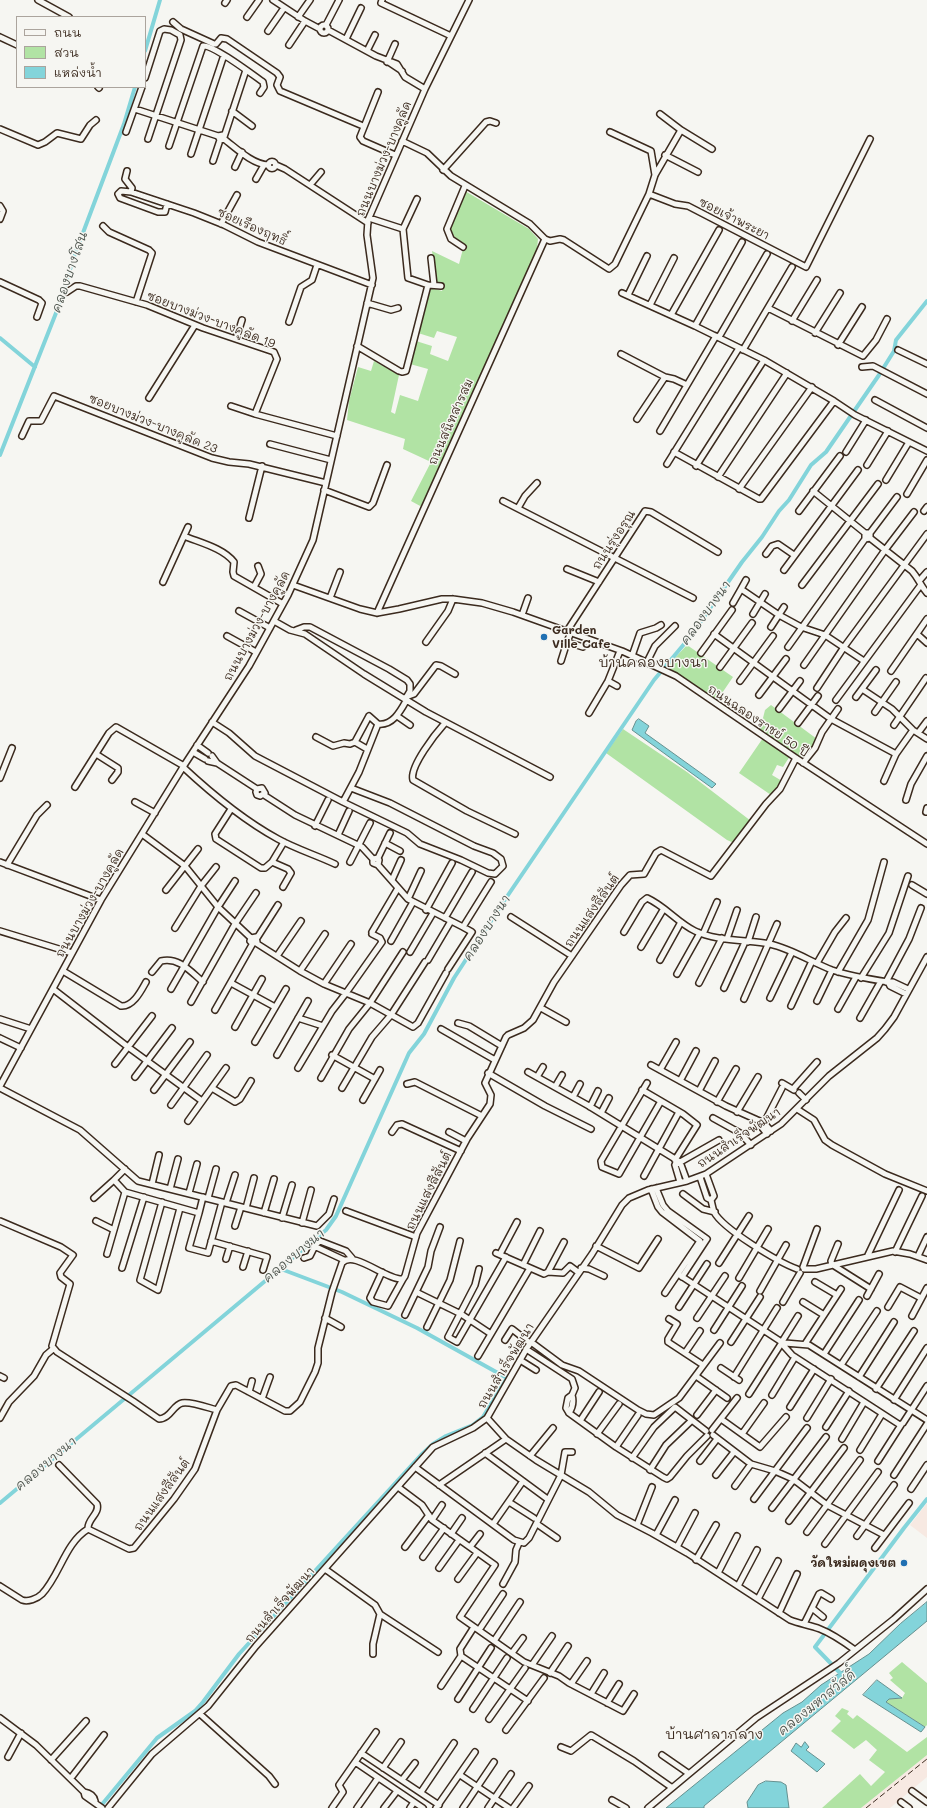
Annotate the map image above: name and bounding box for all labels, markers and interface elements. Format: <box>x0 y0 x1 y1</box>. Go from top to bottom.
legend <box>16 16 146 88</box>
text: ถนน <box>54 24 81 40</box>
text: สวน <box>54 44 79 60</box>
text: แหล่งน้ำ <box>54 64 102 80</box>
street label: ถนนบางม่วง-บางคูลัด <box>353 99 415 219</box>
street label: ซอยเจ้าพระยา <box>696 195 772 243</box>
street label: ซอยเรืองฤทธิ์ <box>215 205 289 249</box>
water label: คลองบางโสน <box>49 229 91 315</box>
street label: ซอยบางม่วง-บางคูลัด 19 <box>145 289 277 351</box>
street label: ถนนสนิทสารสม <box>425 376 477 468</box>
street label: ซอยบางม่วง-บางคูลัด 23 <box>86 391 220 457</box>
street label: ถนนรุ่งอรุณ <box>589 507 639 573</box>
street label: ถนนบางม่วง-บางคูลัด <box>221 568 293 684</box>
water label: คลองบางนา <box>678 578 734 648</box>
place label: Garden Ville Cafe <box>552 623 611 651</box>
marker: Garden Ville Cafe <box>539 632 549 642</box>
district label: บ้านคลองบางนา <box>598 655 708 671</box>
street label: ถนนฉลองราชย์ 50 ปี <box>705 682 811 760</box>
street label: ถนนบางม่วง-บางคูลัด <box>53 846 127 960</box>
street label: ถนนแสงสีสันต์ <box>561 872 623 950</box>
water label: คลองบางนา <box>460 892 514 964</box>
street label: ถนนสำเร็จพัฒนา <box>695 1105 783 1171</box>
street label: ถนนแสงสีสันต์ <box>403 1149 455 1233</box>
water label: คลองบางนา <box>260 1226 328 1286</box>
street label: ถนนสำเร็จพัฒนา <box>475 1321 537 1411</box>
water label: คลองบางนา <box>12 1434 80 1494</box>
street label: ถนนแสงสีสันต์ <box>131 1456 193 1534</box>
place label: วัดใหม่ผดุงเขต <box>810 1556 896 1570</box>
marker: วัดใหม่ผดุงเขต <box>899 1558 909 1568</box>
street label: ถนนสำเร็จพัฒนา <box>242 1564 318 1646</box>
water label: คลองมหาสวัสดิ์ <box>775 1667 859 1739</box>
district label: บ้านศาลากลาง <box>665 1727 763 1743</box>

